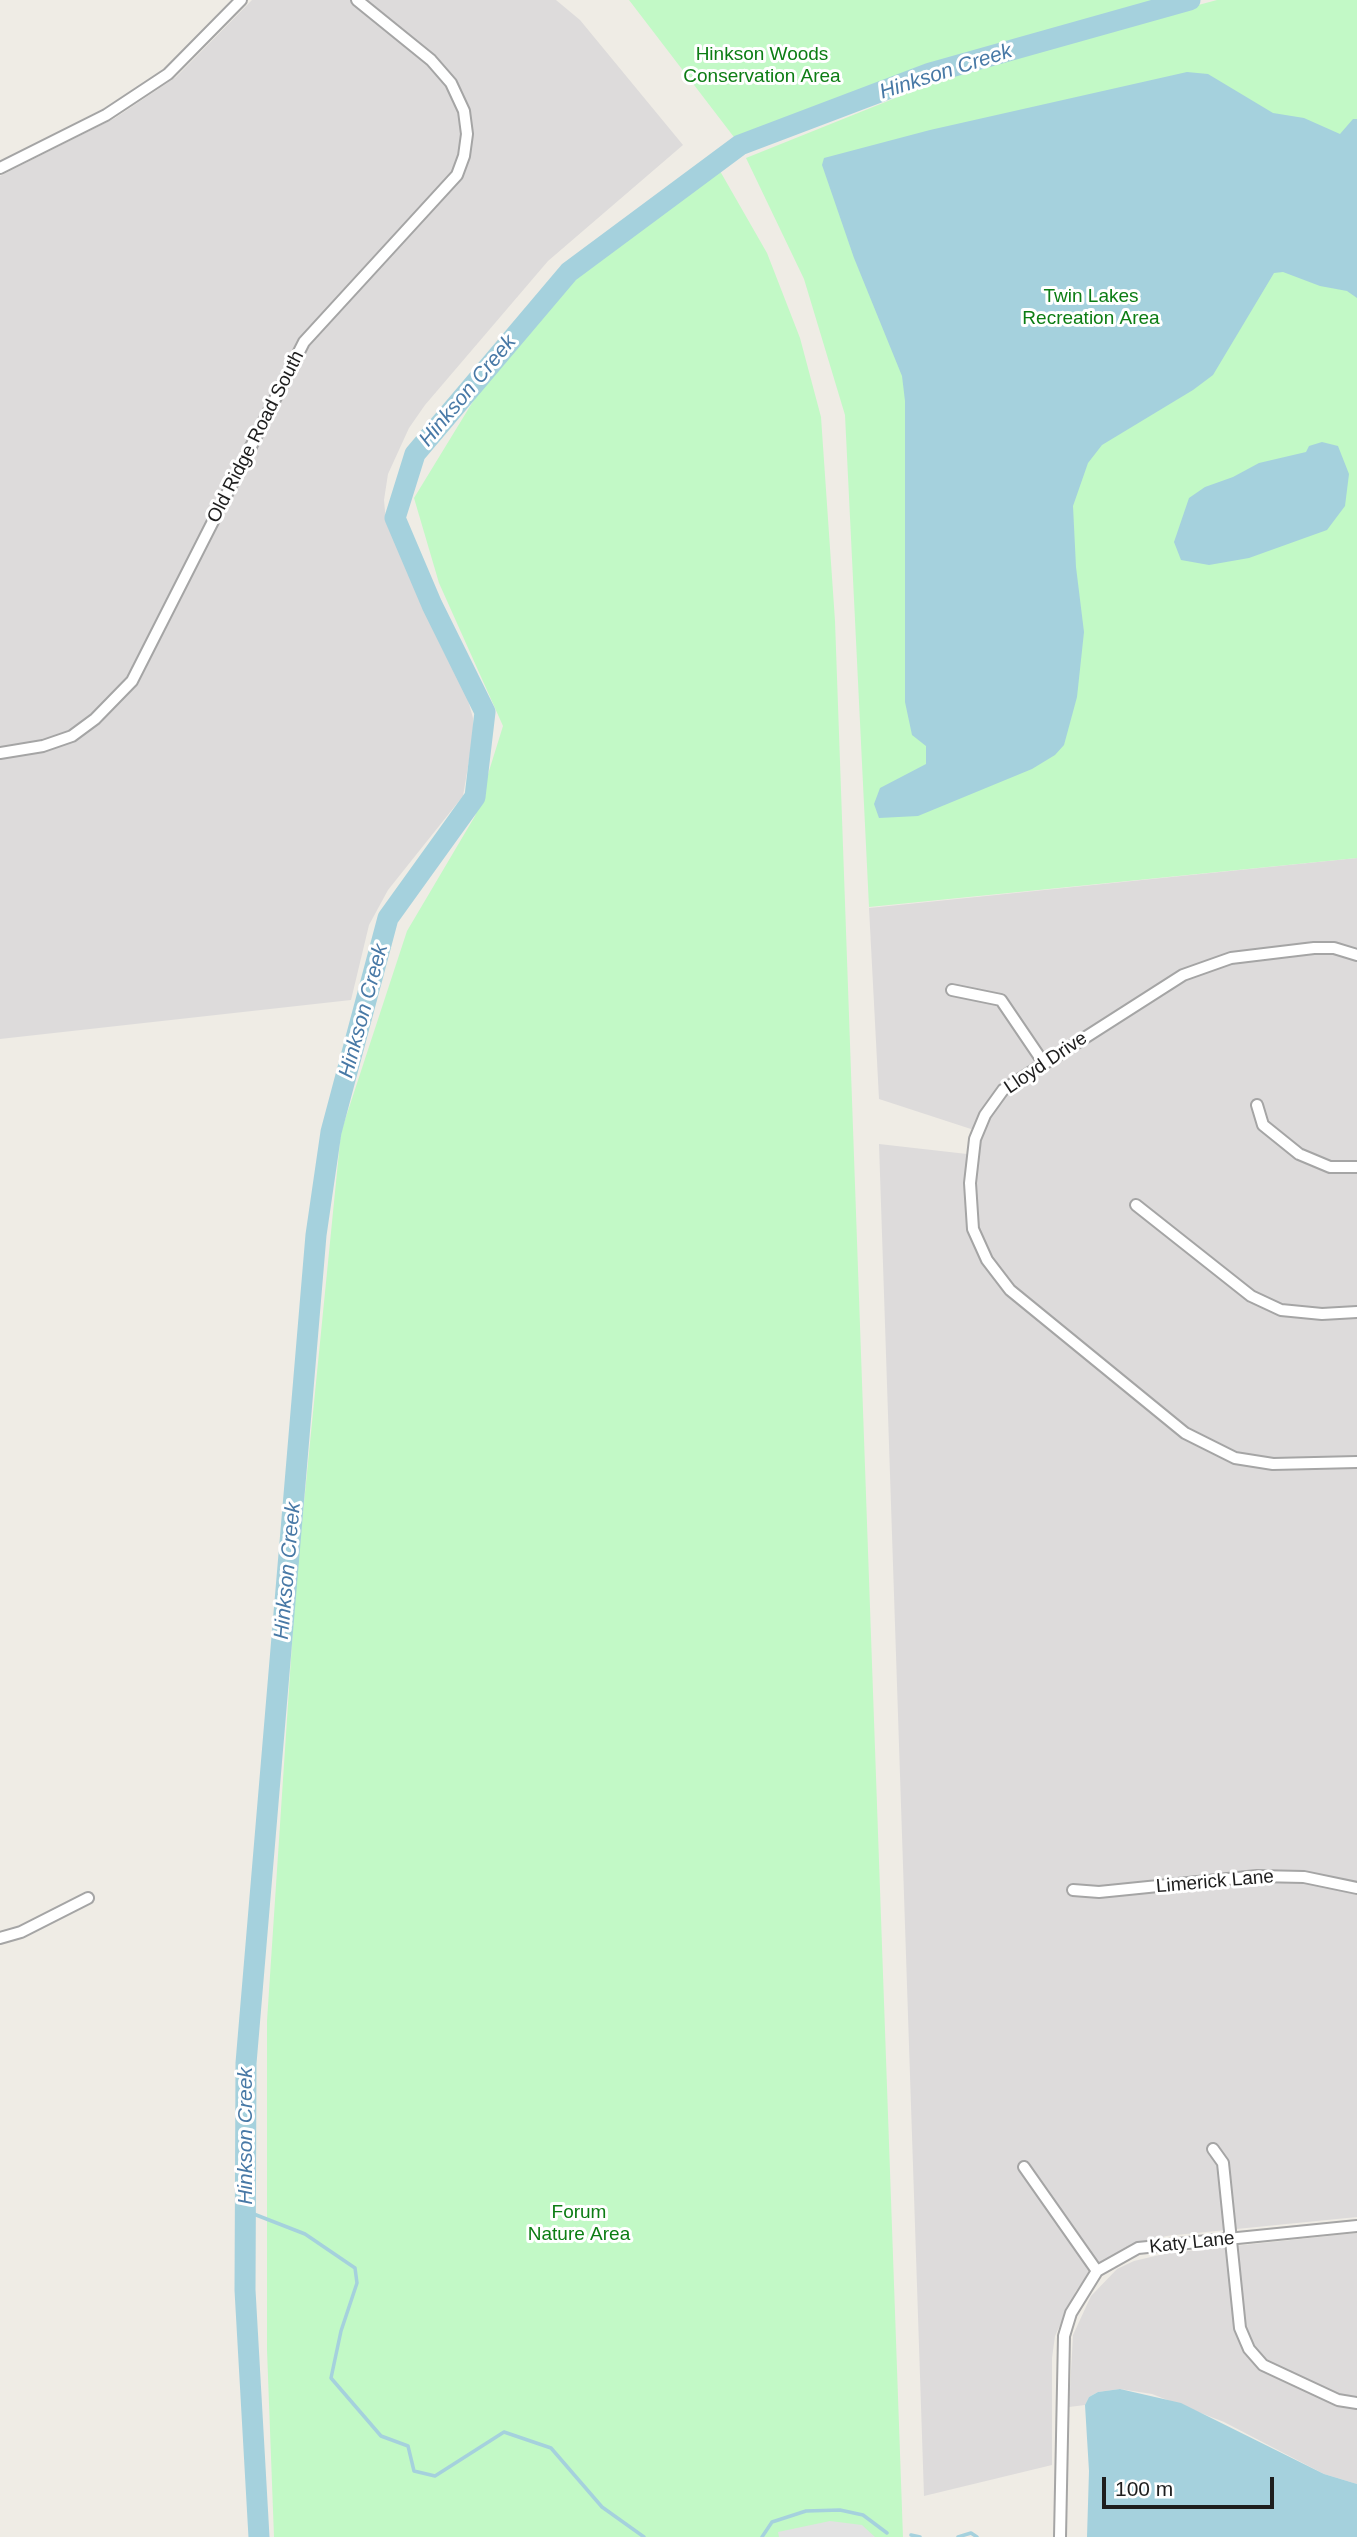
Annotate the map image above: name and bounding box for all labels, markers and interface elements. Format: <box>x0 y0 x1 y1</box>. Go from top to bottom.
water label: Hinkson Creek <box>877 39 1015 105</box>
park label: Hinkson Woods Conservation Area <box>683 44 841 88</box>
park label: Twin Lakes Recreation Area <box>1022 286 1160 330</box>
water label: Hinkson Creek <box>414 330 522 452</box>
street label: Old Ridge Road South <box>203 347 309 527</box>
water label: Hinkson Creek <box>334 941 394 1081</box>
street label: Lloyd Drive <box>1000 1027 1092 1099</box>
water label: Hinkson Creek <box>269 1501 307 1641</box>
street label: Limerick Lane <box>1155 1865 1275 1899</box>
water label: Hinkson Creek <box>233 2067 259 2205</box>
park label: Forum Nature Area <box>528 2202 630 2246</box>
street label: Katy Lane <box>1148 2227 1236 2259</box>
scale bar <box>1105 2464 1276 2508</box>
text: 100 m <box>1115 2477 1173 2500</box>

